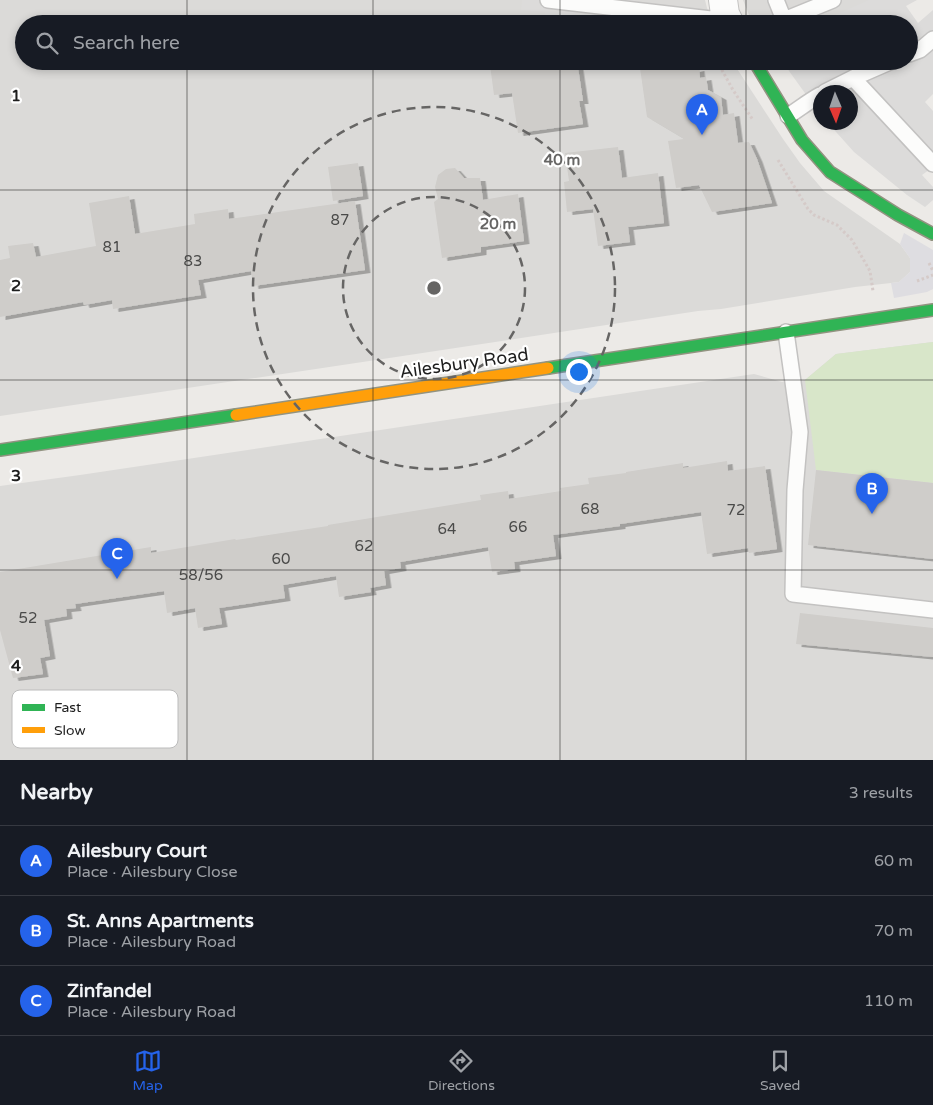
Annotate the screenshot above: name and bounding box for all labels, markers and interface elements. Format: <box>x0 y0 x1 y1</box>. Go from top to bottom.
search box <box>15 15 918 70</box>
icon: search <box>33 29 61 57</box>
text: Search here <box>73 32 180 54</box>
north arrow <box>813 85 858 130</box>
text: 1 <box>11 86 21 106</box>
pin: A <box>686 94 718 135</box>
text: 40 m <box>544 151 580 169</box>
house number: 87 <box>331 211 349 229</box>
text: 20 m <box>480 215 516 233</box>
house number: 81 <box>103 238 121 256</box>
house number: 83 <box>184 252 202 270</box>
text: 2 <box>11 276 21 296</box>
centre of rings <box>425 279 443 297</box>
street label: Ailesbury Road <box>398 343 530 383</box>
your location <box>566 359 592 385</box>
text: 3 <box>11 466 21 486</box>
pin: B <box>856 473 888 514</box>
house number: 68 <box>581 500 599 518</box>
house number: 72 <box>727 501 745 519</box>
house number: 66 <box>509 518 527 536</box>
house number: 64 <box>438 520 456 538</box>
house number: 62 <box>355 537 373 555</box>
pin: C <box>101 538 133 579</box>
house number: 60 <box>272 550 290 568</box>
house number: 58/56 <box>179 566 223 584</box>
house number: 52 <box>19 609 37 627</box>
text: 4 <box>11 656 21 676</box>
legend <box>12 690 178 748</box>
text: Fast <box>54 699 82 716</box>
text: Slow <box>54 722 86 739</box>
text: Nearby <box>20 780 93 805</box>
text: 3 results <box>849 783 913 803</box>
text: Ailesbury Court <box>67 840 207 862</box>
text: A <box>30 851 42 871</box>
text: 60 m <box>874 851 913 871</box>
text: Place · Ailesbury Close <box>67 862 237 882</box>
text: St. Anns Apartments <box>67 910 254 932</box>
text: B <box>30 921 42 941</box>
text: 70 m <box>874 921 913 941</box>
text: Place · Ailesbury Road <box>67 932 236 952</box>
text: Zinfandel <box>67 980 152 1002</box>
text: C <box>30 991 42 1011</box>
text: 110 m <box>864 991 913 1011</box>
text: Place · Ailesbury Road <box>67 1002 236 1022</box>
tab: Map <box>133 1047 163 1094</box>
tab: Directions <box>428 1047 495 1094</box>
tab: Saved <box>760 1047 800 1094</box>

